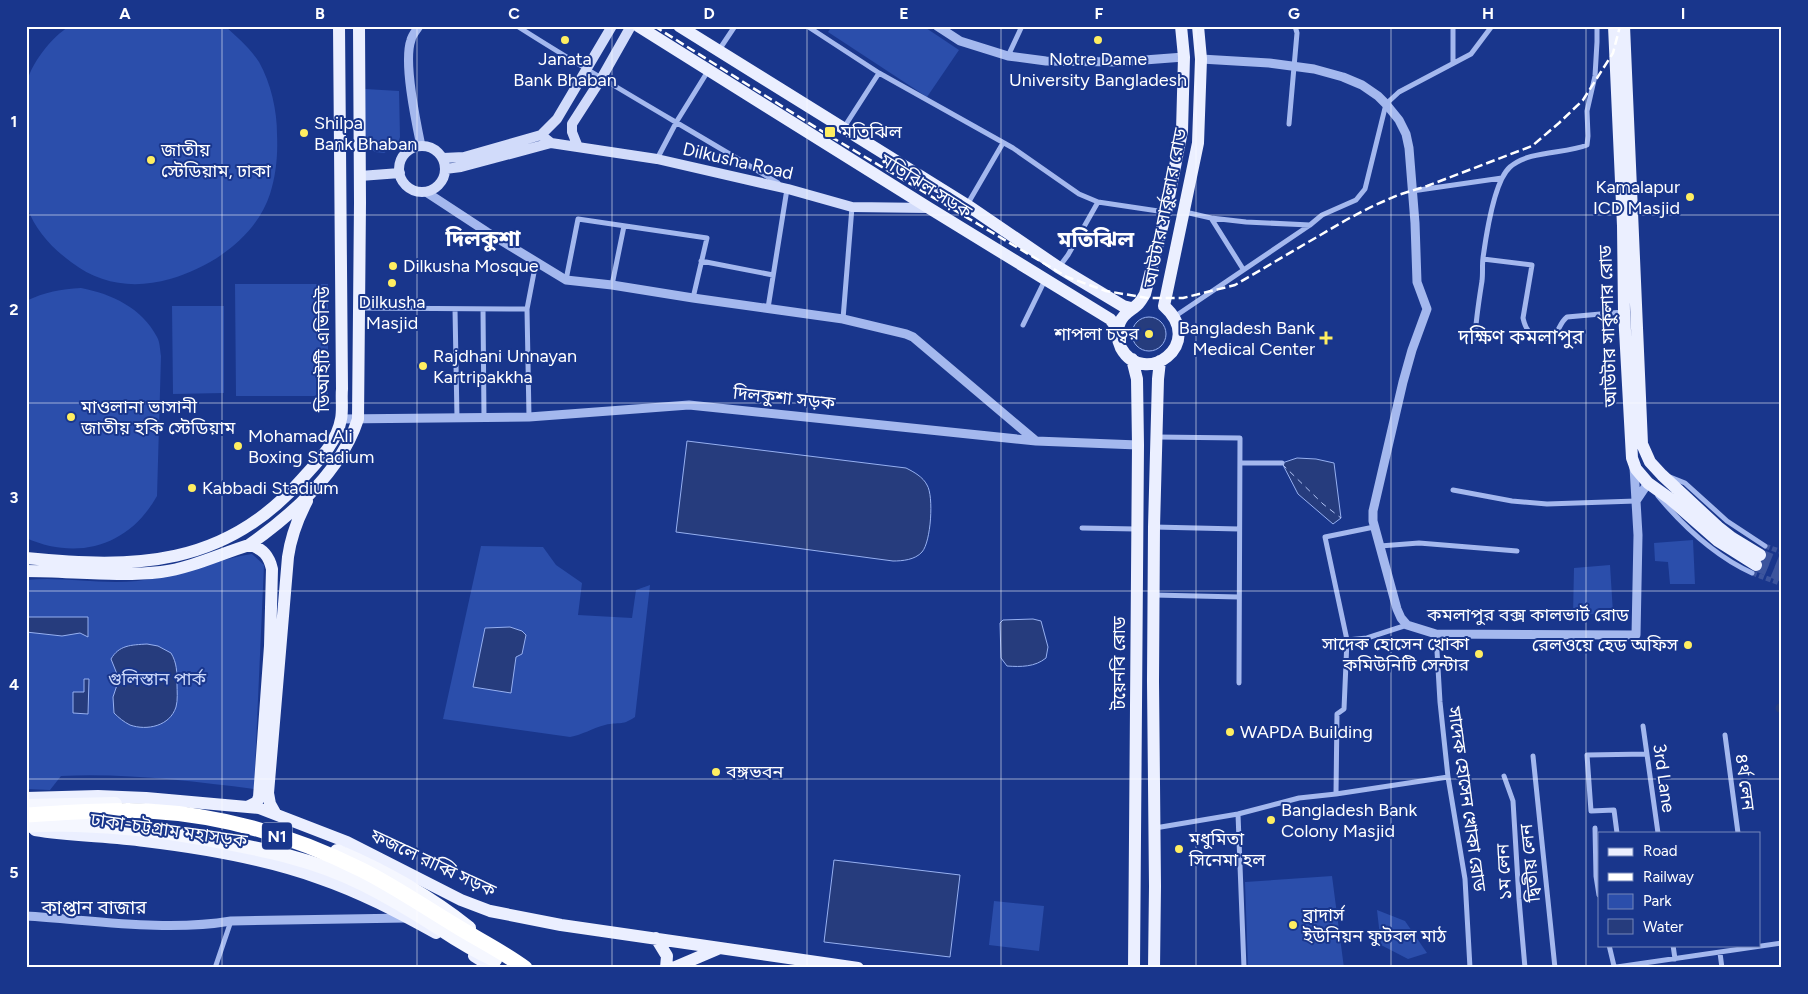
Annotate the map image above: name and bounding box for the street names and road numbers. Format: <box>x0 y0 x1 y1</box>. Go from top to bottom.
street label: আউটার সার্কুলার রোড <box>1139 126 1191 291</box>
street label: Dilkusha Road <box>681 138 795 184</box>
street label: মতিঝিল সড়ক <box>875 149 976 223</box>
street label: আউটার সার্কুলার রোড <box>1594 245 1622 408</box>
street label: ডিআইটি এভিনিউ <box>312 286 334 413</box>
street label: দিলকুশা সড়ক <box>731 382 837 414</box>
street label: কমলাপুর বক্স কালভার্ট রোড <box>1426 604 1629 626</box>
street label: টয়েনবি রোড <box>1108 616 1130 711</box>
street label: সাদেক হোসেন খোকা রোড <box>1443 704 1491 893</box>
street label: 3rd Lane <box>1648 742 1680 814</box>
street label: ৪র্থ লেন <box>1731 752 1760 813</box>
street label: ঢাকা-চট্টগ্রাম মহাসড়ক <box>88 808 249 852</box>
road number: N1 <box>262 822 292 849</box>
street label: দ্বিতীয় লেন <box>1515 822 1545 904</box>
street label: ফজলে রাব্বি সড়ক <box>366 824 500 902</box>
street label: ১ম লেন <box>1491 842 1516 901</box>

